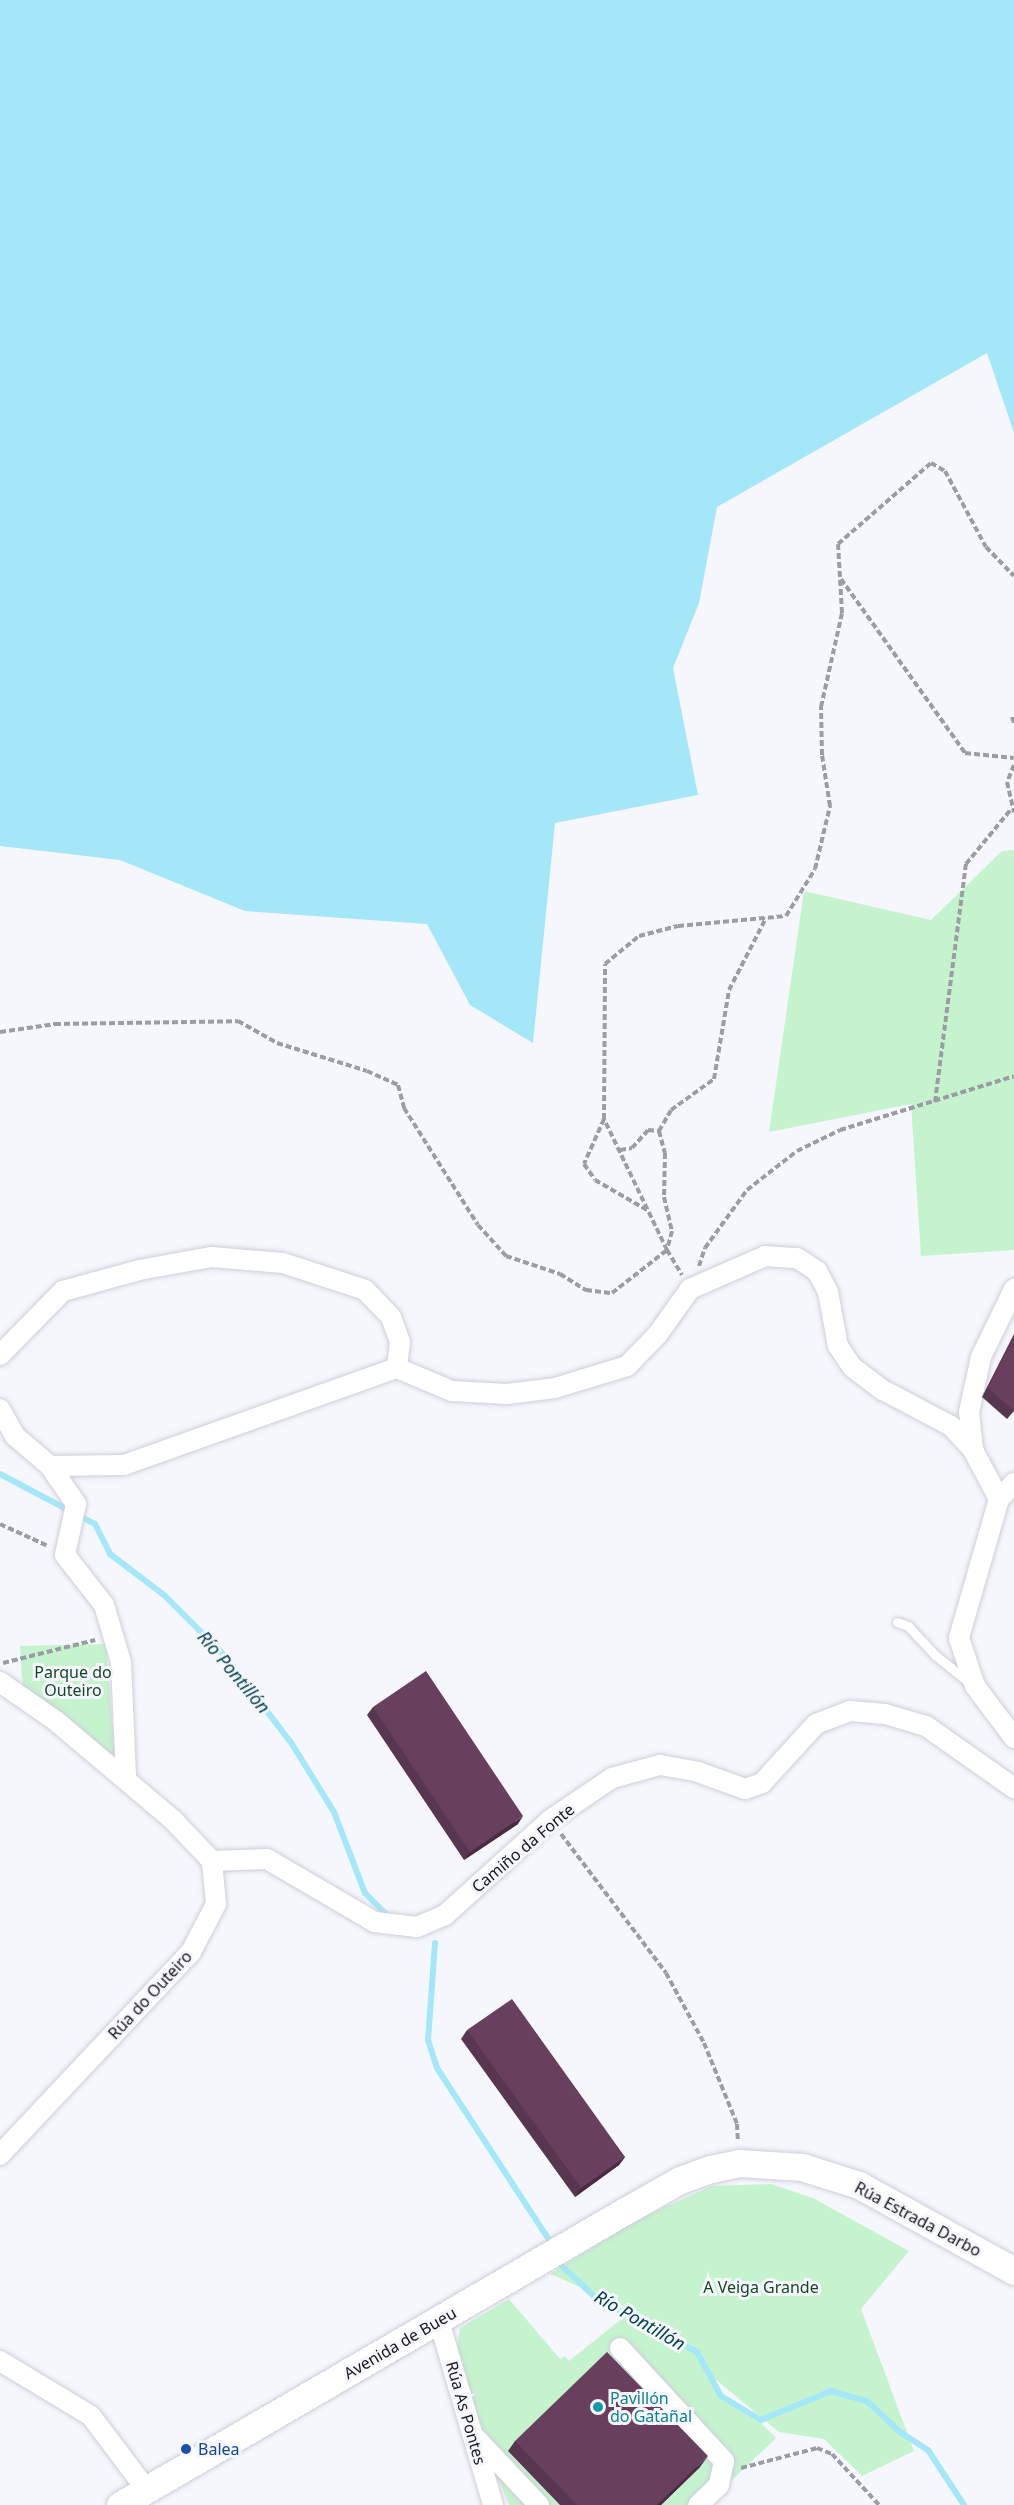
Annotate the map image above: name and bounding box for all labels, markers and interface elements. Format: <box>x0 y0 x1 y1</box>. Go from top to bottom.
water label: Río Pontillón <box>193 1626 275 1718</box>
park label: Parque do Outeiro <box>34 1662 112 1700</box>
street label: Camiño da Fonte <box>468 1800 578 1896</box>
street label: Rúa do Outeiro <box>104 1947 196 2043</box>
street label: Rúa Estrada Darbo <box>852 2178 984 2260</box>
park label: A Veiga Grande <box>703 2277 819 2297</box>
water label: Río Pontillón <box>591 2285 689 2355</box>
street label: Avenida de Bueu <box>340 2303 460 2383</box>
street label: Rúa As Pontes <box>442 2359 490 2467</box>
place label: Pavillón do Gatañal <box>610 2388 692 2426</box>
marker: Pavillón do Gatañal <box>591 2400 605 2414</box>
place label: Balea <box>198 2439 240 2459</box>
marker: Balea <box>179 2442 193 2456</box>

